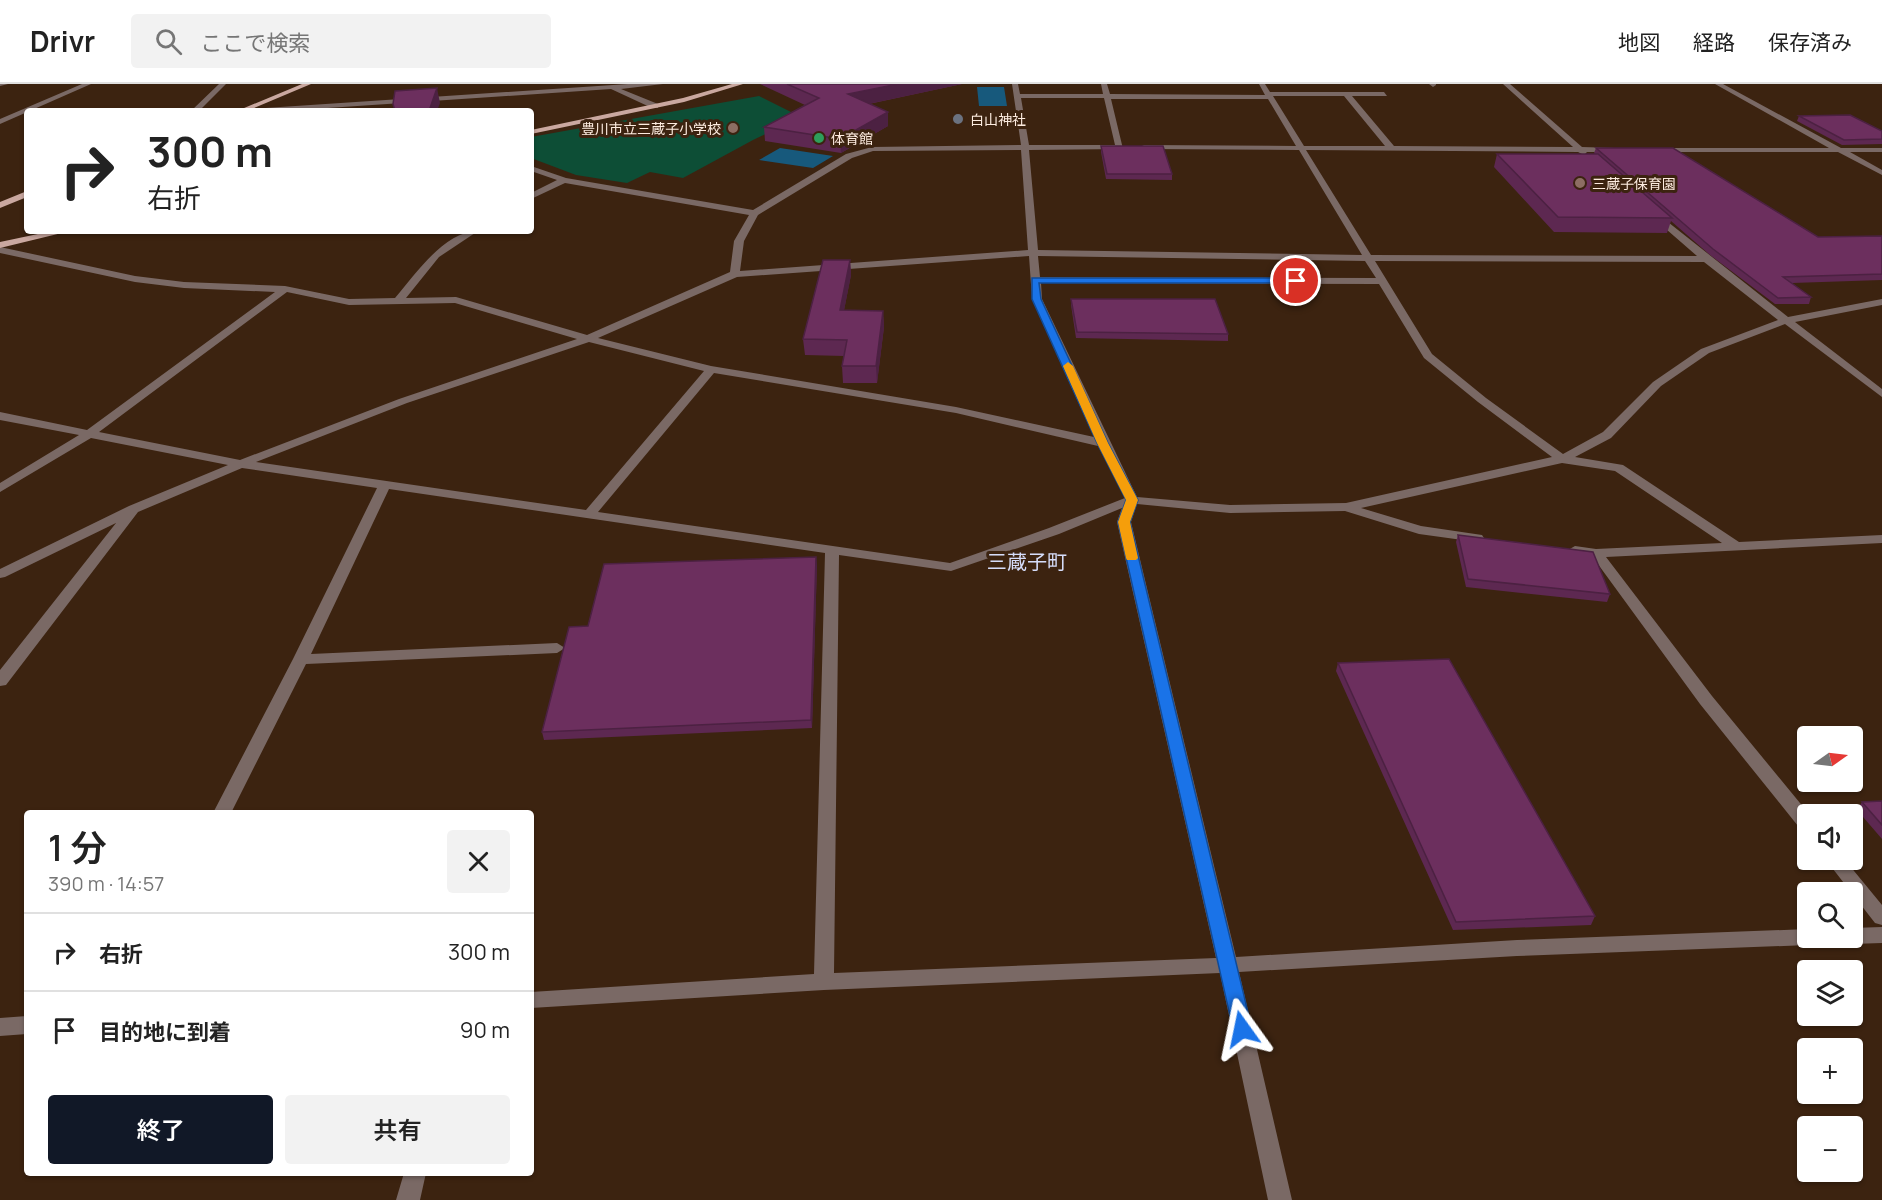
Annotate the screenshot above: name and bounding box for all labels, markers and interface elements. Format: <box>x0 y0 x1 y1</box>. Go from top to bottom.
search box <box>131 14 551 68</box>
text: Drivr <box>30 22 95 60</box>
icon: search <box>152 25 185 58</box>
text: ここで検索 <box>200 28 310 58</box>
text: 地図 <box>1618 28 1660 56</box>
text: 経路 <box>1693 28 1735 56</box>
text: 保存済み <box>1768 28 1852 56</box>
place label: 白山神社 <box>970 110 1026 129</box>
marker: 白山神社 <box>951 112 965 126</box>
place label: 豊川市立三蔵子小学校 <box>581 119 721 138</box>
marker: 豊川市立三蔵子小学校 <box>726 121 740 135</box>
text: 300 m <box>147 122 273 180</box>
place label: 体育館 <box>831 129 873 148</box>
marker: 体育館 <box>812 131 826 145</box>
icon: right <box>48 132 126 210</box>
place label: 三蔵子保育園 <box>1592 174 1676 193</box>
marker: 三蔵子保育園 <box>1573 176 1587 190</box>
text: 右折 <box>147 179 201 216</box>
pin <box>1270 255 1321 306</box>
icon: arrive <box>1279 264 1312 297</box>
district label: 三蔵子町 <box>987 548 1067 575</box>
north arrow <box>1797 726 1863 792</box>
map controls <box>1797 726 1863 1182</box>
button: sound <box>1797 804 1863 870</box>
text: 1 分 <box>48 823 106 872</box>
button: close <box>447 830 510 893</box>
text: 390 m · 14:57 <box>48 870 164 897</box>
button: search <box>1797 882 1863 948</box>
icon: right <box>48 936 81 969</box>
text: 300 m <box>448 937 510 967</box>
text: 右折 <box>99 939 143 969</box>
button: layers <box>1797 960 1863 1026</box>
position arrow <box>1210 997 1274 1061</box>
icon: arrive <box>48 1014 81 1047</box>
text: 90 m <box>460 1015 510 1045</box>
text: 目的地に到着 <box>99 1017 231 1047</box>
button: + <box>1797 1038 1863 1104</box>
button: 終了 <box>48 1095 273 1164</box>
button: 共有 <box>285 1095 510 1164</box>
button: − <box>1797 1116 1863 1182</box>

